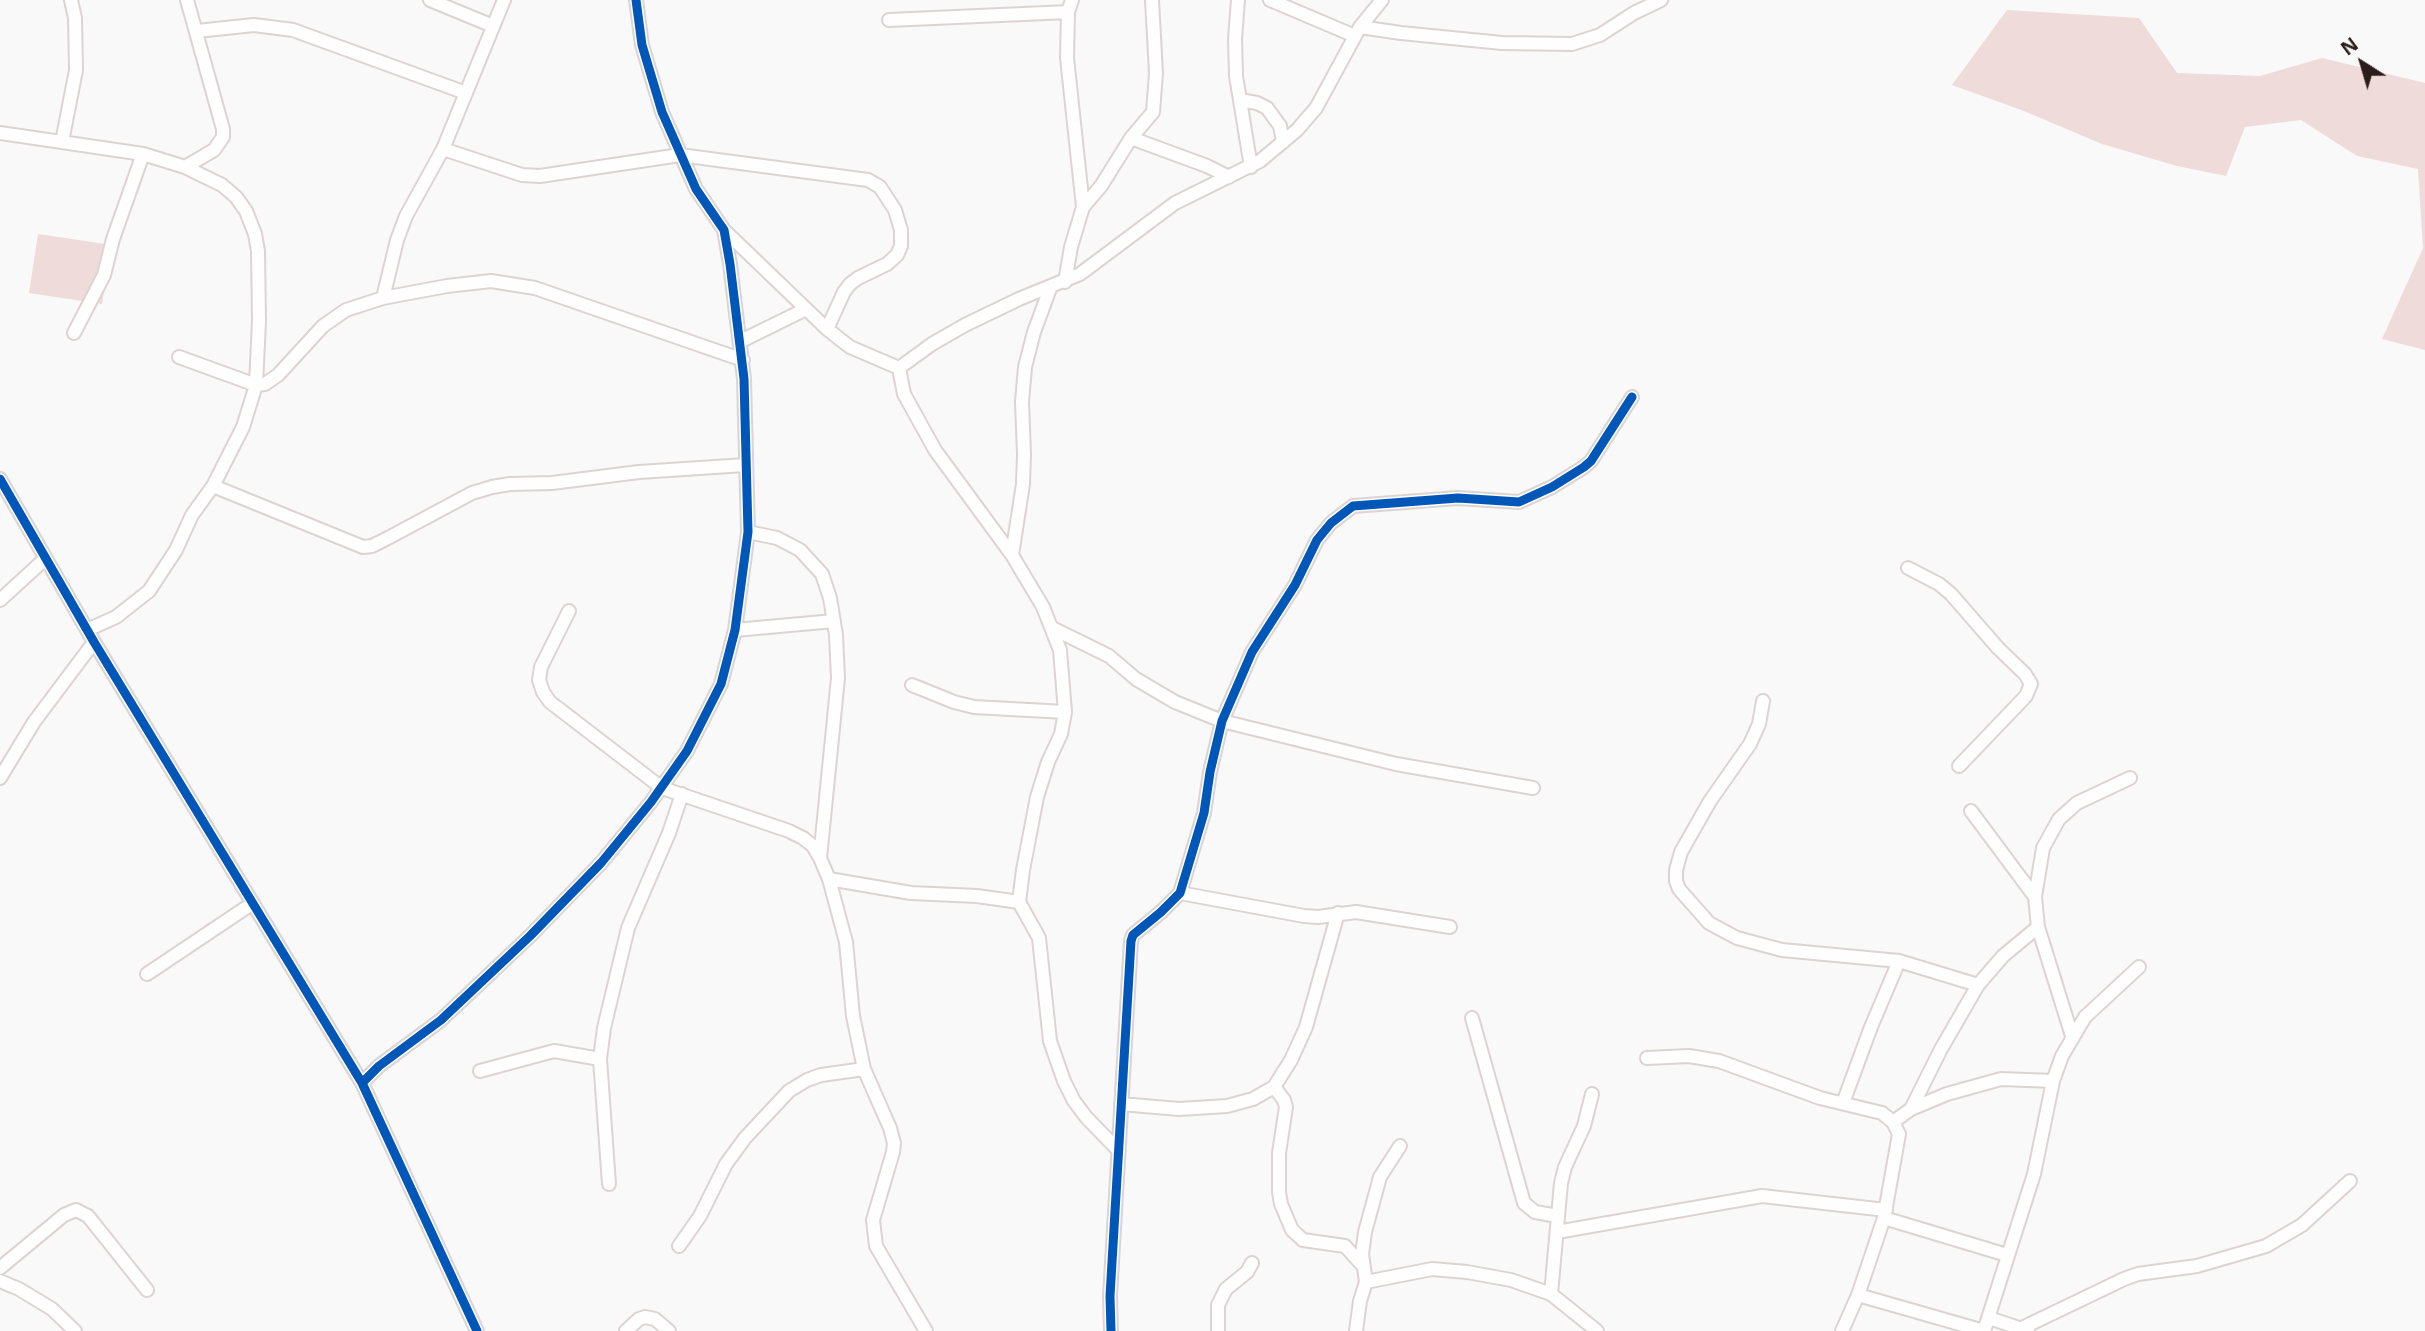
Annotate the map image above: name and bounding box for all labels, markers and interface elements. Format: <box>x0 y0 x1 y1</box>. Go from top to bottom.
north arrow <box>2327 28 2397 98</box>
text: N <box>2335 31 2363 61</box>

